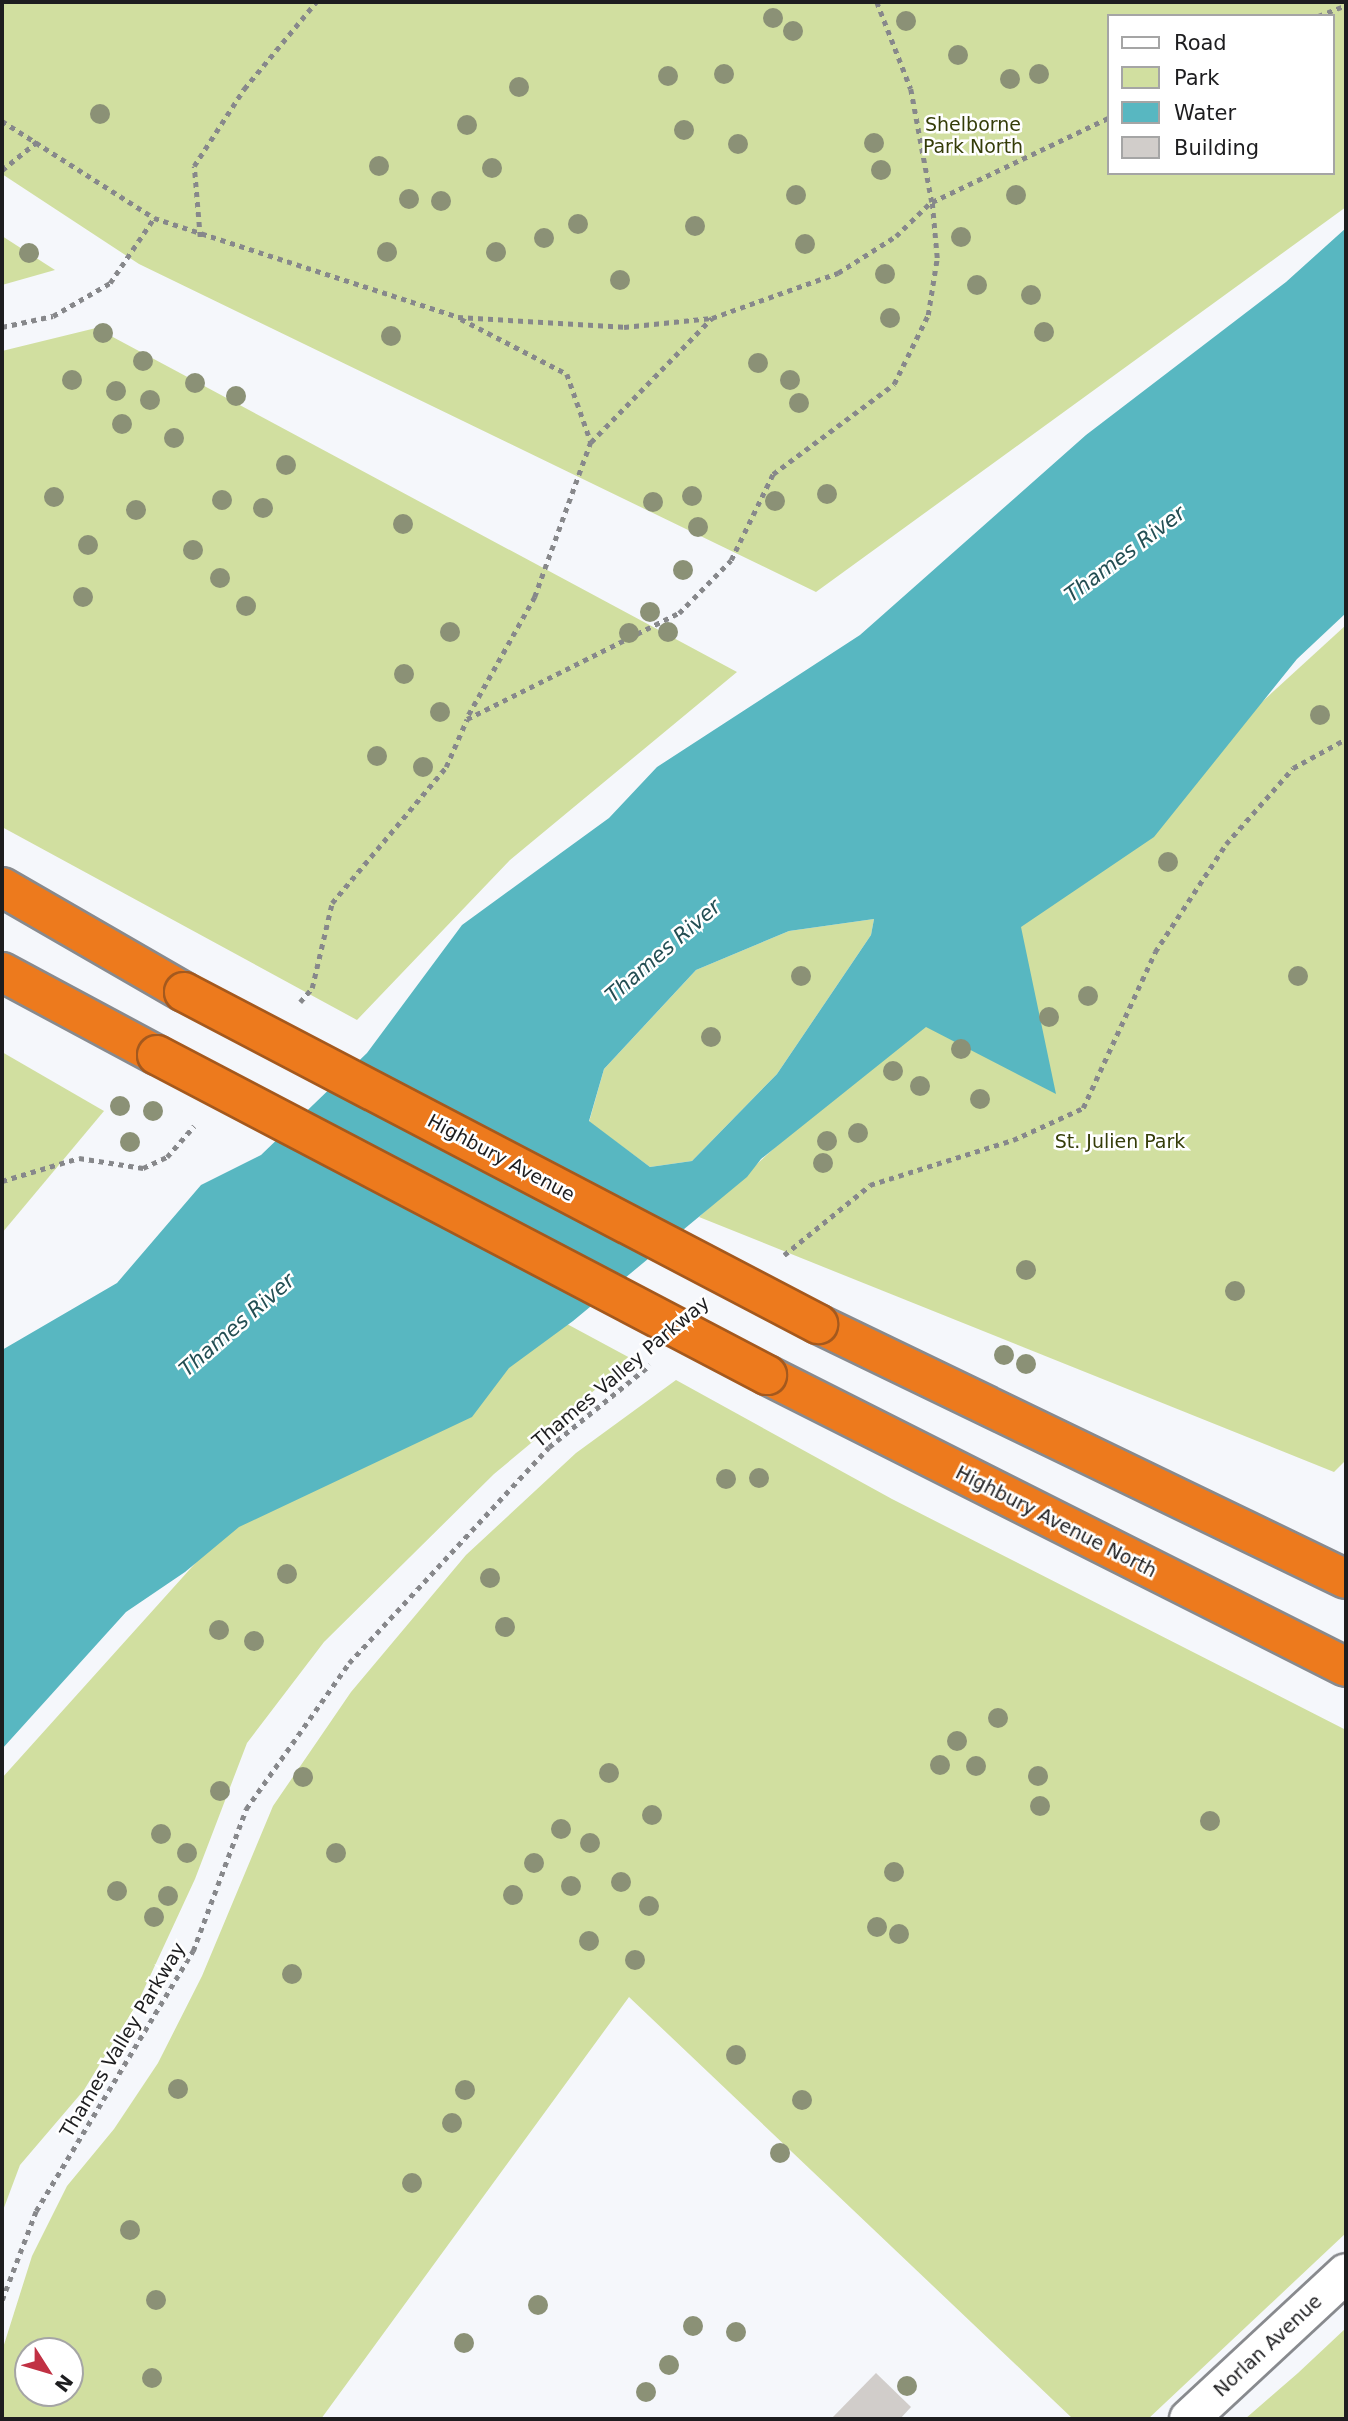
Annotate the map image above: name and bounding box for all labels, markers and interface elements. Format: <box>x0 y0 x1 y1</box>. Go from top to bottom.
legend <box>1106 14 1334 175</box>
text: Road <box>1174 31 1227 55</box>
text: Park <box>1174 66 1219 90</box>
text: Water <box>1174 101 1236 125</box>
park label: Shelborne Park North <box>923 114 1023 158</box>
text: Building <box>1174 136 1259 160</box>
water label: Thames River <box>1060 500 1190 608</box>
water label: Thames River <box>600 894 726 1008</box>
street label: Highbury Avenue <box>423 1110 579 1206</box>
park label: St. Julien Park <box>1055 1131 1185 1153</box>
water label: Thames River <box>174 1268 300 1382</box>
street label: Thames Valley Parkway <box>528 1291 714 1453</box>
street label: Highbury Avenue North <box>952 1461 1160 1583</box>
street label: Thames Valley Parkway <box>56 1938 190 2142</box>
street label: Norlan Avenue <box>1209 2290 1327 2402</box>
north arrow <box>14 2337 84 2407</box>
text: N <box>51 2370 78 2396</box>

